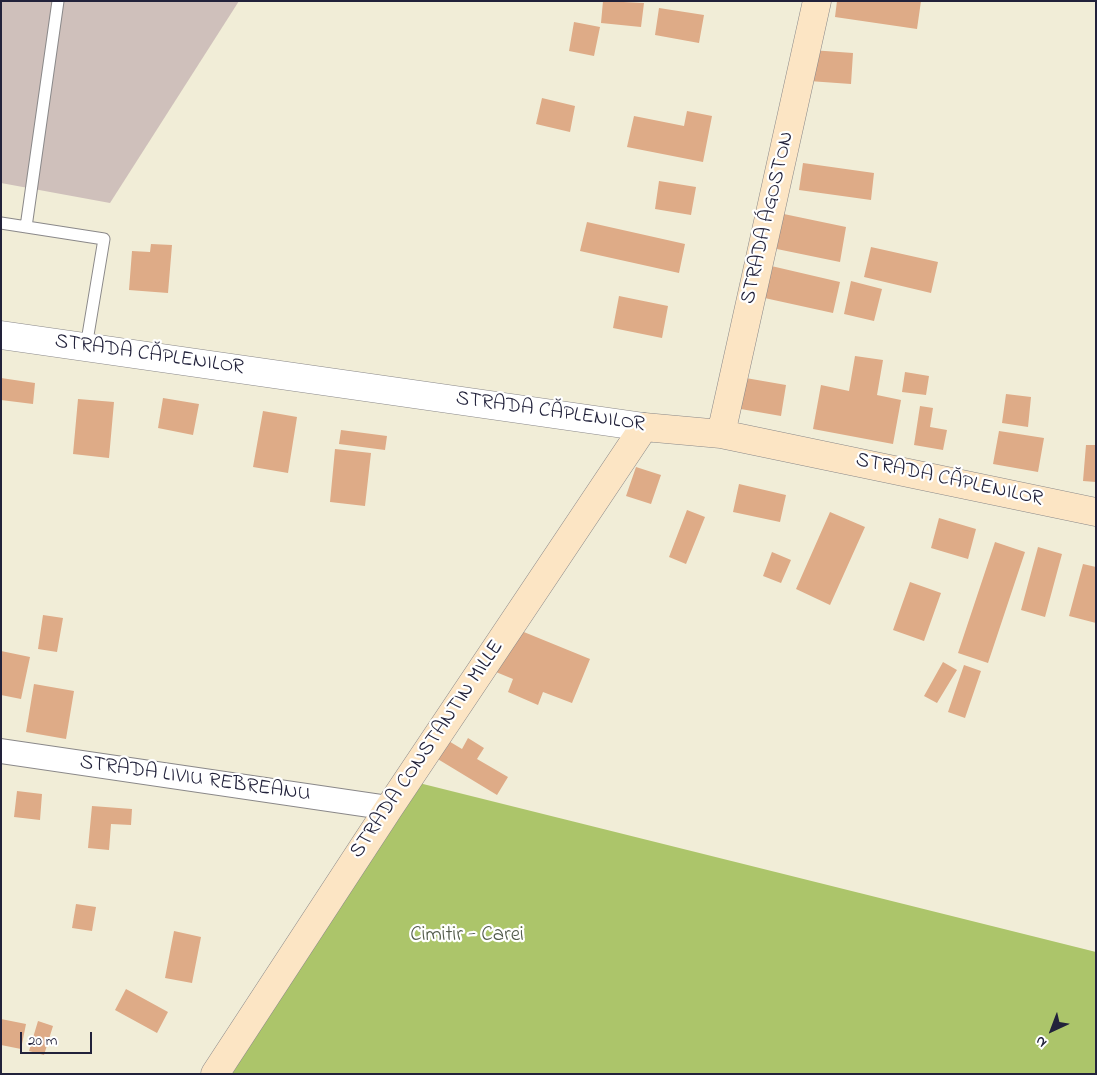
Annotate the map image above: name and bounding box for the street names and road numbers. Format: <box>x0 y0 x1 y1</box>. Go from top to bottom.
street label: STRADA ÁGOSTON <box>737 129 801 307</box>
street label: STRADA CĂPLENILOR <box>53 330 245 382</box>
street label: STRADA CĂPLENILOR <box>454 387 646 439</box>
street label: STRADA CĂPLENILOR <box>853 449 1045 513</box>
street label: STRADA CONSTANTIN MILLE <box>346 636 510 864</box>
street label: STRADA LIVIU REBREANU <box>78 751 312 809</box>

